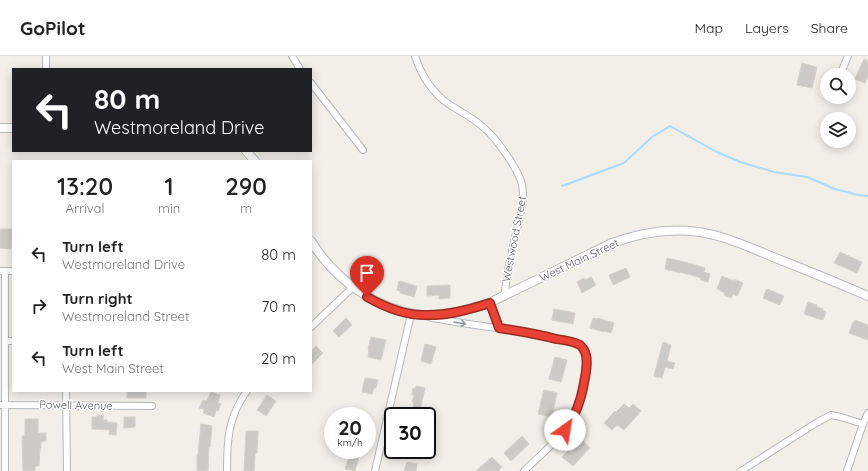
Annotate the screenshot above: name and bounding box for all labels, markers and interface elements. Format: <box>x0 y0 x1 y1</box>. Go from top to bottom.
text: GoPilot <box>20 16 86 40</box>
text: Map <box>694 19 723 37</box>
text: Layers <box>745 19 789 37</box>
text: Share <box>811 19 848 37</box>
map controls <box>820 68 856 148</box>
button: search <box>820 68 856 104</box>
text: 80 m <box>94 81 160 116</box>
icon: left <box>28 84 80 136</box>
button: layers <box>820 112 856 148</box>
text: Westmoreland Drive <box>94 116 264 139</box>
text: 13:20 <box>57 171 113 201</box>
text: 1 <box>165 171 174 201</box>
text: 290 <box>225 171 267 201</box>
street label: Westwood Street <box>499 195 529 283</box>
text: Arrival <box>66 200 104 216</box>
text: min <box>158 200 180 216</box>
text: m <box>240 200 252 216</box>
street label: West Main Street <box>537 235 621 285</box>
text: Turn left <box>62 237 124 256</box>
icon: left <box>28 243 50 265</box>
text: 80 m <box>261 245 296 264</box>
text: Westmoreland Drive <box>62 256 185 272</box>
pin <box>350 256 384 297</box>
icon: arrive <box>356 262 378 284</box>
text: Turn right <box>62 289 133 308</box>
icon: right <box>28 295 50 317</box>
text: 70 m <box>262 297 296 316</box>
text: Westmoreland Street <box>62 308 189 324</box>
one-way arrow <box>453 319 466 327</box>
text: Turn left <box>62 341 124 360</box>
icon: left <box>28 347 50 369</box>
text: 20 m <box>261 349 296 368</box>
text: West Main Street <box>62 360 164 376</box>
street label: Powell Avenue <box>39 397 113 413</box>
speed limit sign: 30 <box>384 407 436 459</box>
position arrow <box>544 409 586 451</box>
text: 20 <box>338 415 362 440</box>
text: km/h <box>337 436 363 449</box>

